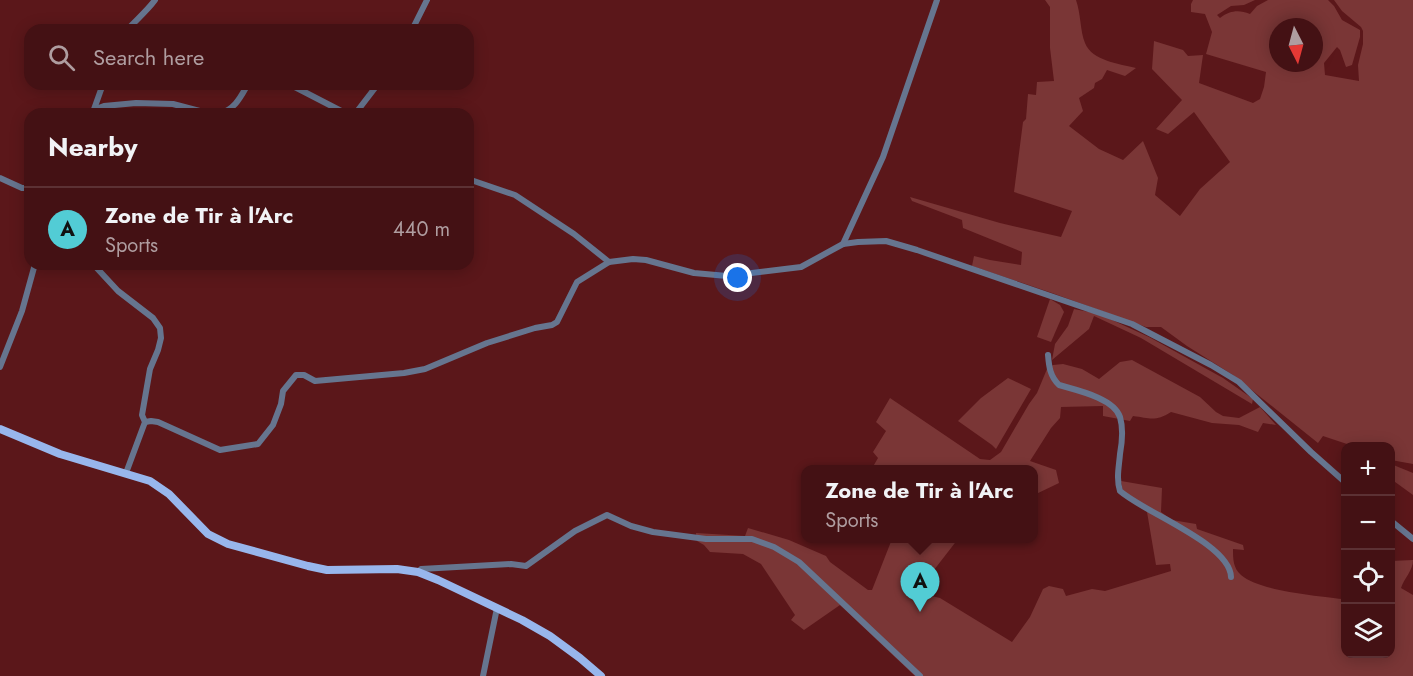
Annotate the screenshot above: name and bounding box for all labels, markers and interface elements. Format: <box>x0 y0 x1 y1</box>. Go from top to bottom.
north arrow <box>1269 18 1323 72</box>
search box <box>24 24 474 90</box>
icon: search <box>45 41 78 74</box>
text: Search here <box>93 41 204 73</box>
text: Nearby <box>48 128 137 166</box>
text: Zone de Tir à l'Arc <box>105 199 293 231</box>
text: A <box>60 215 75 244</box>
text: 440 m <box>393 215 450 244</box>
text: Sports <box>105 231 158 260</box>
your location <box>723 263 752 292</box>
map controls <box>1341 442 1395 658</box>
button: + <box>1341 442 1395 496</box>
popup <box>801 465 1038 543</box>
text: Zone de Tir à l'Arc <box>825 474 1014 506</box>
button: − <box>1341 496 1395 550</box>
text: Sports <box>825 506 878 535</box>
button: locate <box>1341 550 1395 604</box>
pin: A <box>900 562 940 612</box>
button: layers <box>1341 604 1395 658</box>

